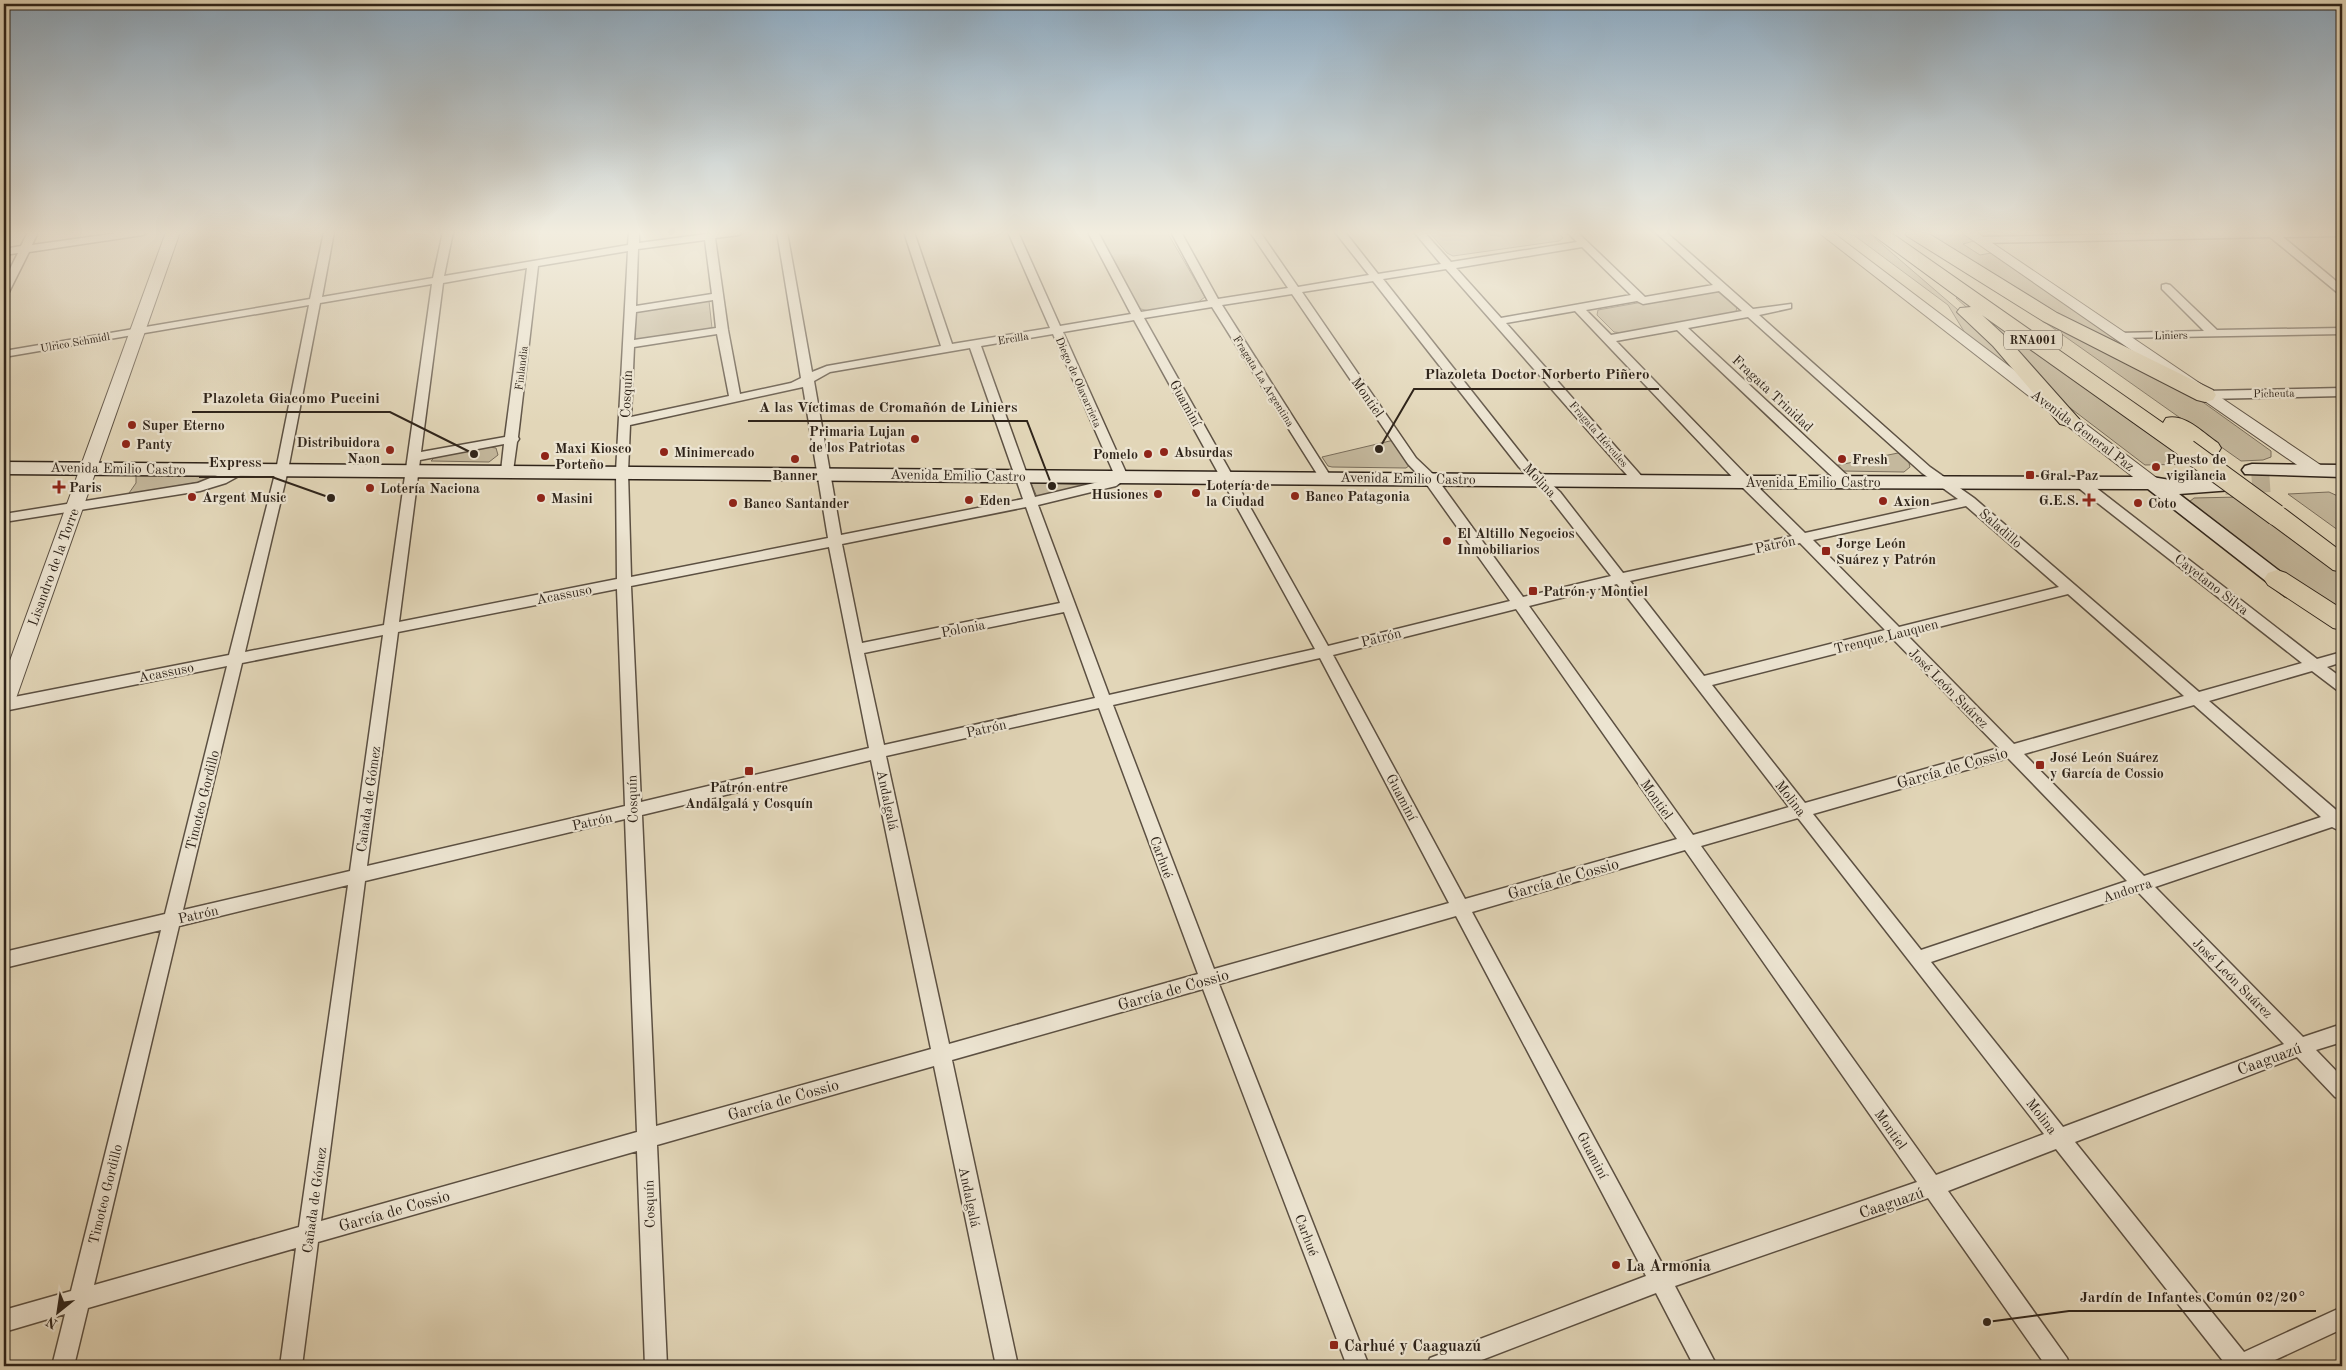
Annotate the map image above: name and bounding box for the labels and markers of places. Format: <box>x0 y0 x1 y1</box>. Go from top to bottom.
callout: Plazoleta Doctor Norberto Piñero <box>1414 359 1659 389</box>
callout: Plazoleta Giacomo Puccini <box>192 382 390 412</box>
callout: A las Víctimas de Cromañón de Liniers <box>748 391 1027 421</box>
marker: Super Eterno <box>126 419 138 431</box>
place label: Super Eterno <box>142 419 225 433</box>
place label: Primaria Lujan de los Patriotas <box>809 425 905 455</box>
marker: Primaria Lujan de los Patriotas <box>909 433 921 445</box>
place label: Distribuidora Naon <box>297 436 380 466</box>
marker: Panty <box>120 438 132 450</box>
place label: Panty <box>136 438 173 452</box>
place label: Maxi Kiosco Porteño <box>555 442 632 472</box>
marker: Distribuidora Naon <box>384 444 396 456</box>
marker: Minimercado <box>658 446 670 458</box>
place label: Minimercado <box>674 446 755 460</box>
marker: Absurdas <box>1158 446 1170 458</box>
place label: Absurdas <box>1174 446 1232 460</box>
callout: Express <box>199 447 272 477</box>
place label: Pomelo <box>1093 448 1138 462</box>
marker: Pomelo <box>1142 448 1154 460</box>
marker: Maxi Kiosco Porteño <box>539 450 551 462</box>
marker: Banner <box>789 453 801 465</box>
marker: Fresh <box>1836 453 1848 465</box>
place label: Fresh <box>1852 453 1888 467</box>
place label: Puesto de vigilancia <box>2166 453 2226 483</box>
marker: Puesto de vigilancia <box>2150 461 2162 473</box>
place label: Banner <box>772 469 818 483</box>
marker: Gral. Paz <box>2024 469 2036 481</box>
place label: Gral. Paz <box>2040 469 2098 483</box>
place label: Lotería de la Ciudad <box>1206 479 1270 509</box>
marker: Paris <box>53 481 65 493</box>
place label: Paris <box>69 481 102 495</box>
marker: Lotería Naciona <box>364 482 376 494</box>
place label: Lotería Naciona <box>380 482 480 496</box>
marker: Lotería de la Ciudad <box>1190 487 1202 499</box>
place label: Husiones <box>1091 488 1148 502</box>
marker: Husiones <box>1152 488 1164 500</box>
marker: Banco Patagonia <box>1289 490 1301 502</box>
place label: Banco Patagonia <box>1305 490 1410 504</box>
marker: Argent Music <box>186 491 198 503</box>
place label: Argent Music <box>202 491 287 505</box>
marker: Masini <box>535 492 547 504</box>
place label: Masini <box>551 492 593 506</box>
marker: Eden <box>963 494 975 506</box>
place label: Eden <box>979 494 1011 508</box>
place label: G.E.S. <box>2039 494 2079 508</box>
marker: G.E.S. <box>2083 494 2095 506</box>
marker: Axion <box>1877 495 1889 507</box>
place label: Axion <box>1893 495 1930 509</box>
marker: Banco Santander <box>727 497 739 509</box>
place label: Banco Santander <box>743 497 849 511</box>
marker: Coto <box>2132 497 2144 509</box>
place label: Coto <box>2148 497 2176 511</box>
place label: El Altillo Negocios Inmobiliarios <box>1457 527 1575 557</box>
marker: El Altillo Negocios Inmobiliarios <box>1441 535 1453 547</box>
place label: Jorge León Suárez y Patrón <box>1836 537 1936 567</box>
marker: Jorge León Suárez y Patrón <box>1820 545 1832 557</box>
marker: Patrón y Montiel <box>1527 585 1539 597</box>
place label: Patrón y Montiel <box>1543 585 1648 599</box>
place label: José León Suárez y García de Cossio <box>2050 751 2164 781</box>
marker: José León Suárez y García de Cossio <box>2034 759 2046 771</box>
marker: Patrón entre Andalgalá y Cosquín <box>743 765 755 777</box>
place label: Patrón entre Andalgalá y Cosquín <box>685 781 813 811</box>
marker: La Armonia <box>1610 1259 1622 1271</box>
place label: La Armonia <box>1626 1259 1711 1275</box>
callout: Jardín de Infantes Común 02/20° <box>2069 1281 2316 1311</box>
marker: Carhué y Caaguazú <box>1328 1339 1340 1351</box>
place label: Carhué y Caaguazú <box>1344 1339 1481 1355</box>

